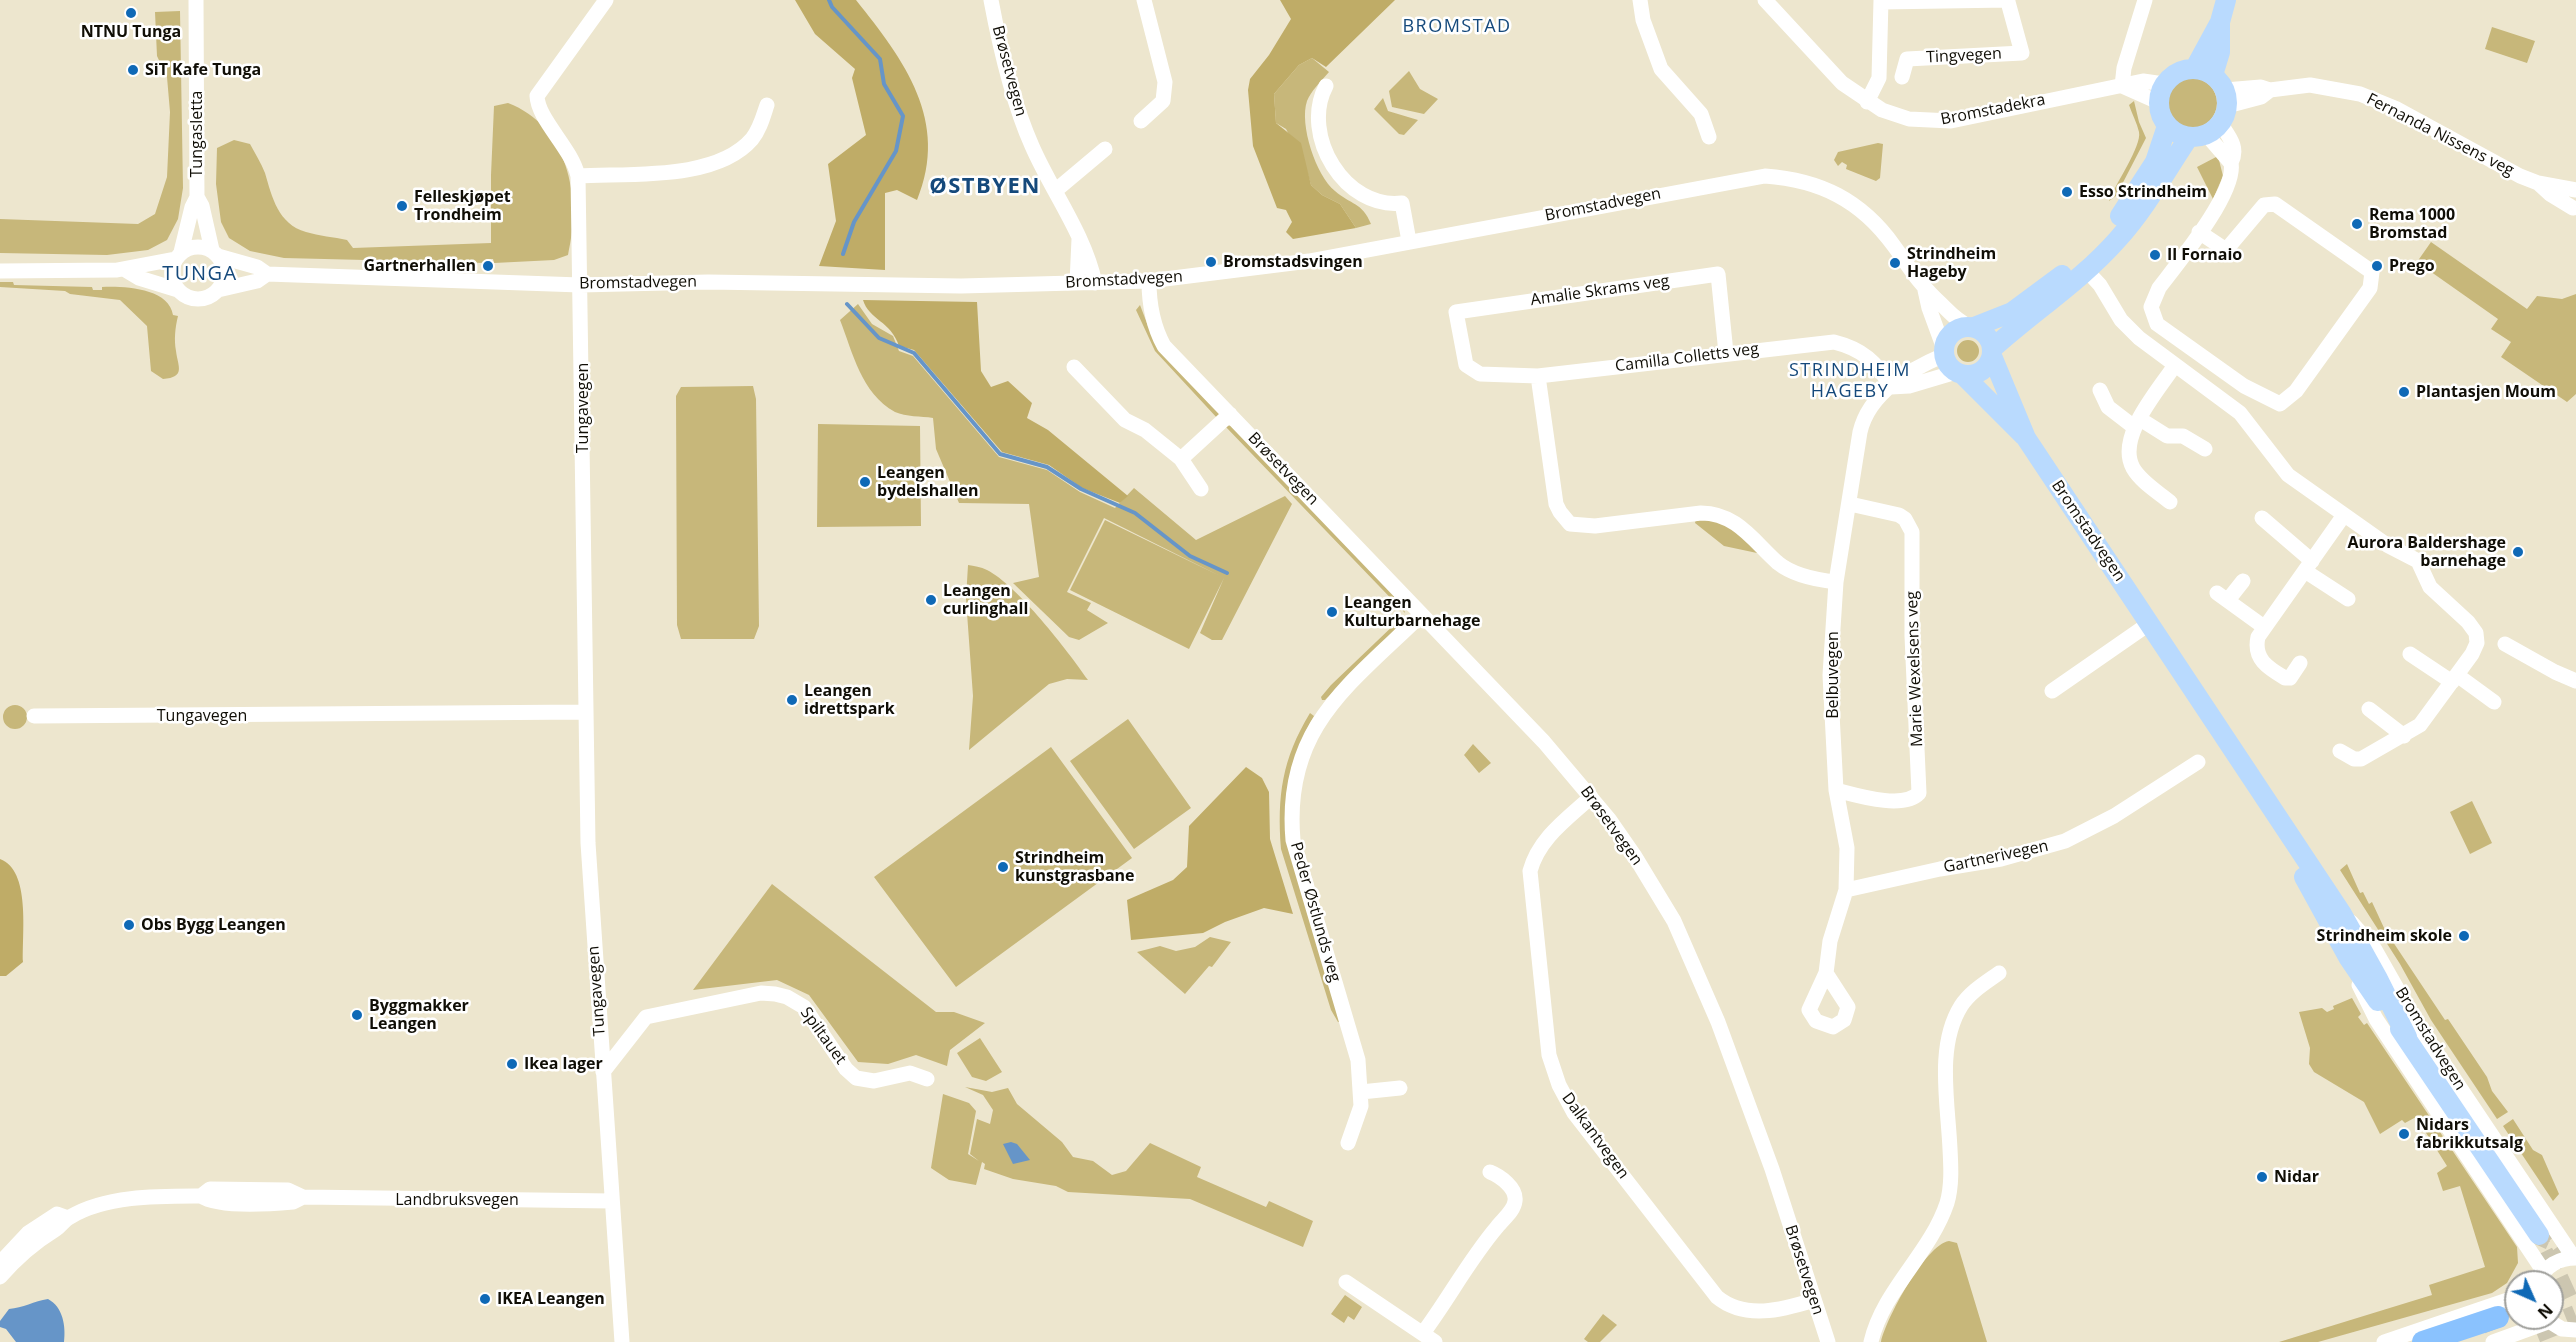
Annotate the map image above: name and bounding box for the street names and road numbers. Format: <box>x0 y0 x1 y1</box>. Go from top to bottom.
street label: Brøsetvegen <box>988 23 1030 119</box>
street label: Tingvegen <box>1926 44 2002 68</box>
street label: Bromstadekra <box>1939 90 2047 130</box>
street label: Fernanda Nissens veg <box>2363 90 2517 180</box>
street label: Tungasletta <box>187 91 207 177</box>
street label: Bromstadvegen <box>1543 184 1663 226</box>
street label: Bromstadvegen <box>1065 267 1183 293</box>
street label: Bromstadvegen <box>579 272 697 294</box>
street label: Amalie Skrams veg <box>1529 272 1671 310</box>
street label: Camilla Colletts veg <box>1614 340 1760 376</box>
street label: Tungavegen <box>573 363 593 453</box>
street label: Brøsetvegen <box>1244 429 1322 509</box>
street label: Bromstadvegen <box>2047 477 2129 585</box>
street label: Marie Wexelsens veg <box>1903 591 1927 747</box>
street label: Belbuvegen <box>1823 631 1843 719</box>
street label: Tungavegen <box>157 706 247 726</box>
street label: Brøsetvegen <box>1576 783 1646 869</box>
street label: Gartnerivegen <box>1942 837 2050 877</box>
street label: Peder Østlunds veg <box>1286 840 1344 984</box>
street label: Tungavegen <box>584 945 610 1037</box>
street label: Bromstadvegen <box>2391 984 2469 1094</box>
street label: Spiltauet <box>796 1004 850 1068</box>
street label: Dalkantvegen <box>1557 1089 1633 1183</box>
street label: Landbruksvegen <box>395 1190 519 1210</box>
street label: Brøsetvegen <box>1780 1223 1828 1317</box>

